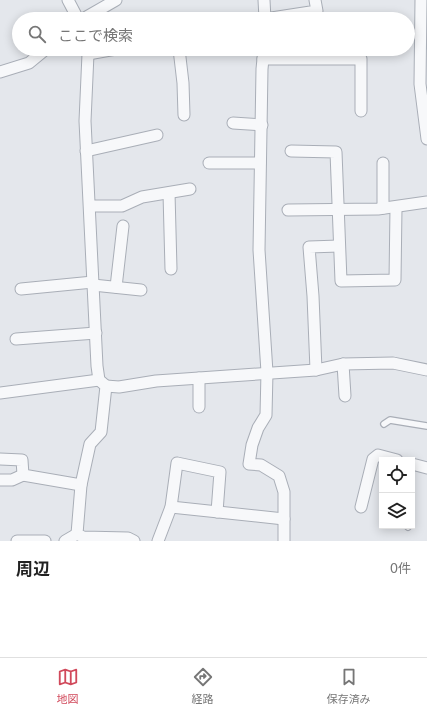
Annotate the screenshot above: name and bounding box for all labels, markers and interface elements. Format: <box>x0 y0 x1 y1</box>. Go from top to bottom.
search box <box>12 12 415 56</box>
icon: search <box>26 23 48 45</box>
text: ここで検索 <box>58 27 133 44</box>
map controls <box>379 457 415 529</box>
button: locate <box>379 457 415 493</box>
button: layers <box>379 493 415 529</box>
text: 周辺 <box>16 559 50 579</box>
text: 0件 <box>390 561 411 576</box>
tab: 地図 <box>57 666 79 706</box>
tab: 経路 <box>192 666 214 706</box>
tab: 保存済み <box>327 666 371 706</box>

